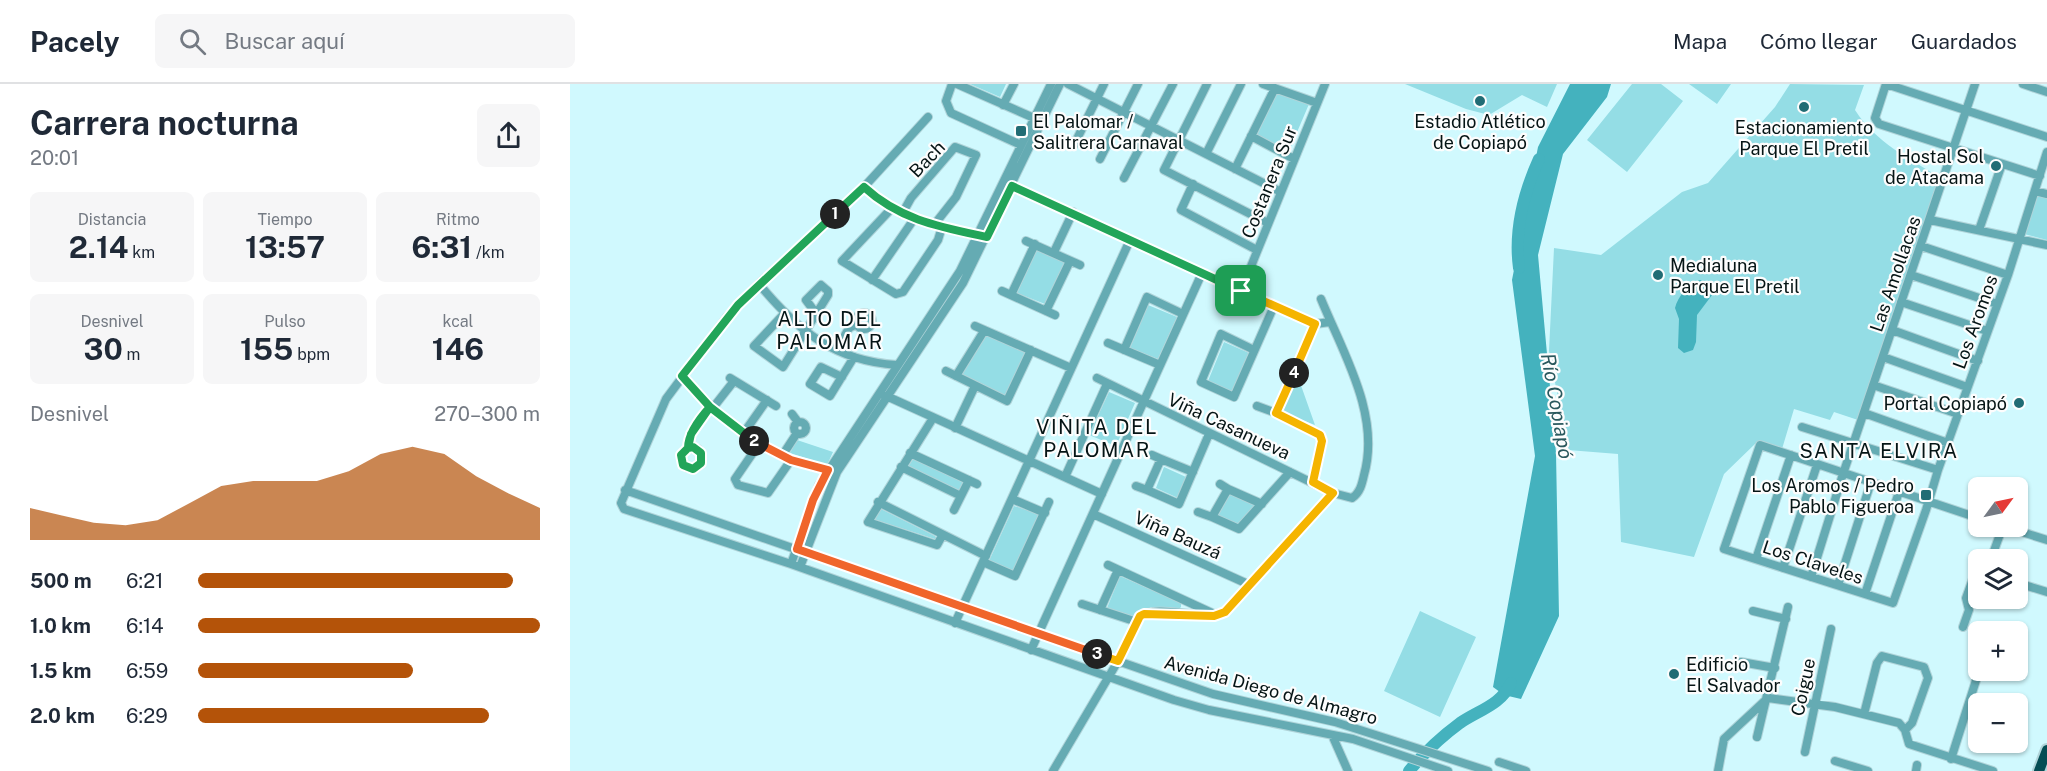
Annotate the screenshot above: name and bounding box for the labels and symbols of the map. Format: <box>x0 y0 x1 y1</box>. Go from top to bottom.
marker: Estadio Atlético de Copiapó <box>1473 94 1487 108</box>
marker: Estacionamiento Parque El Pretil <box>1797 100 1811 114</box>
place label: El Palomar / Salitrera Carnaval <box>1033 111 1183 153</box>
place label: Estadio Atlético de Copiapó <box>1414 111 1546 153</box>
place label: Estacionamiento Parque El Pretil <box>1735 117 1873 159</box>
street label: Costanera Sur <box>1237 123 1301 241</box>
marker: El Palomar / Salitrera Carnaval <box>1014 124 1028 138</box>
street label: Bach <box>905 137 949 181</box>
place label: Hostal Sol de Atacama <box>1885 146 1984 188</box>
marker: Hostal Sol de Atacama <box>1989 159 2003 173</box>
pin: 1 <box>820 199 850 229</box>
street label: Las Amollacas <box>1865 213 1925 335</box>
place label: Medialuna Parque El Pretil <box>1670 255 1800 297</box>
pin <box>1215 265 1266 316</box>
marker: Medialuna Parque El Pretil <box>1651 268 1665 282</box>
street label: Los Aromos <box>1948 272 2002 372</box>
district label: ALTO DEL PALOMAR <box>776 307 884 354</box>
water label: Río Copiapó <box>1536 351 1578 461</box>
pin: 4 <box>1279 358 1309 388</box>
street label: Viña Casanueva <box>1165 389 1293 463</box>
place label: Portal Copiapó <box>1883 393 2007 414</box>
marker: Portal Copiapó <box>2012 396 2026 410</box>
district label: VIÑITA DEL PALOMAR <box>1036 414 1158 462</box>
pin: 2 <box>739 426 769 456</box>
district label: SANTA ELVIRA <box>1799 439 1959 463</box>
place label: Los Aromos / Pedro Pablo Figueroa <box>1751 475 1914 517</box>
north arrow <box>1968 477 2028 537</box>
marker: Los Aromos / Pedro Pablo Figueroa <box>1919 488 1933 502</box>
street label: Viña Bauzá <box>1131 507 1225 563</box>
street label: Los Claveles <box>1760 536 1866 588</box>
pin: 3 <box>1082 639 1112 669</box>
street label: Avenida Diego de Almagro <box>1162 651 1380 729</box>
place label: Edificio El Salvador <box>1686 654 1781 696</box>
street label: Coigue <box>1787 656 1819 718</box>
marker: Edificio El Salvador <box>1667 667 1681 681</box>

